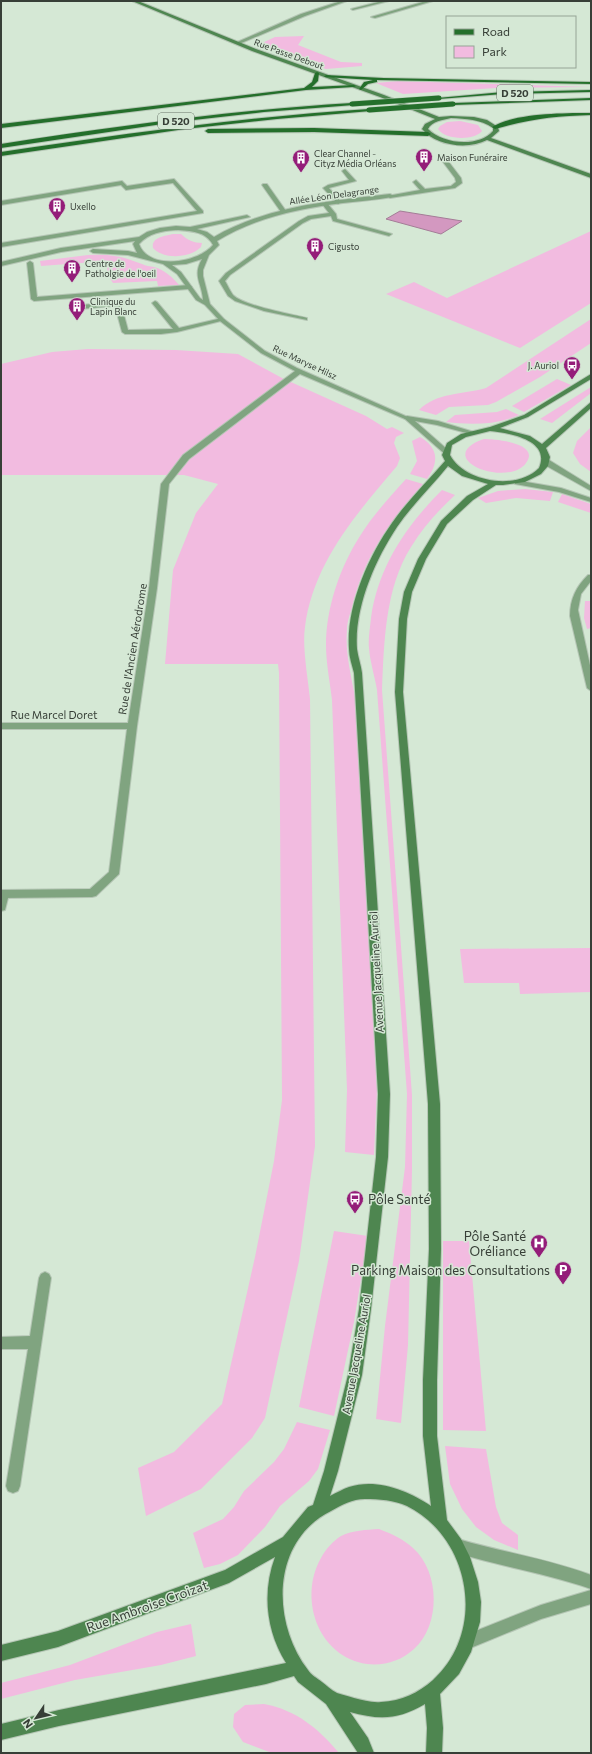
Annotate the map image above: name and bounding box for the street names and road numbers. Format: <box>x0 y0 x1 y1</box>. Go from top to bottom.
street label: Rue Passe Debout <box>253 36 326 72</box>
road number: D 520 <box>497 85 533 101</box>
road number: D 520 <box>158 113 194 129</box>
street label: Allée Léon Delagrange <box>289 183 380 207</box>
street label: Rue Maryse Hilsz <box>271 342 339 382</box>
street label: Rue de l'Ancien Aérodrome <box>115 582 149 716</box>
street label: Rue Marcel Doret <box>11 708 98 721</box>
street label: Avenue Jacqueline Auriol <box>366 911 387 1033</box>
street label: Avenue Jacqueline Auriol <box>339 1293 374 1415</box>
street label: Rue Ambroise Croizat <box>84 1577 210 1635</box>

